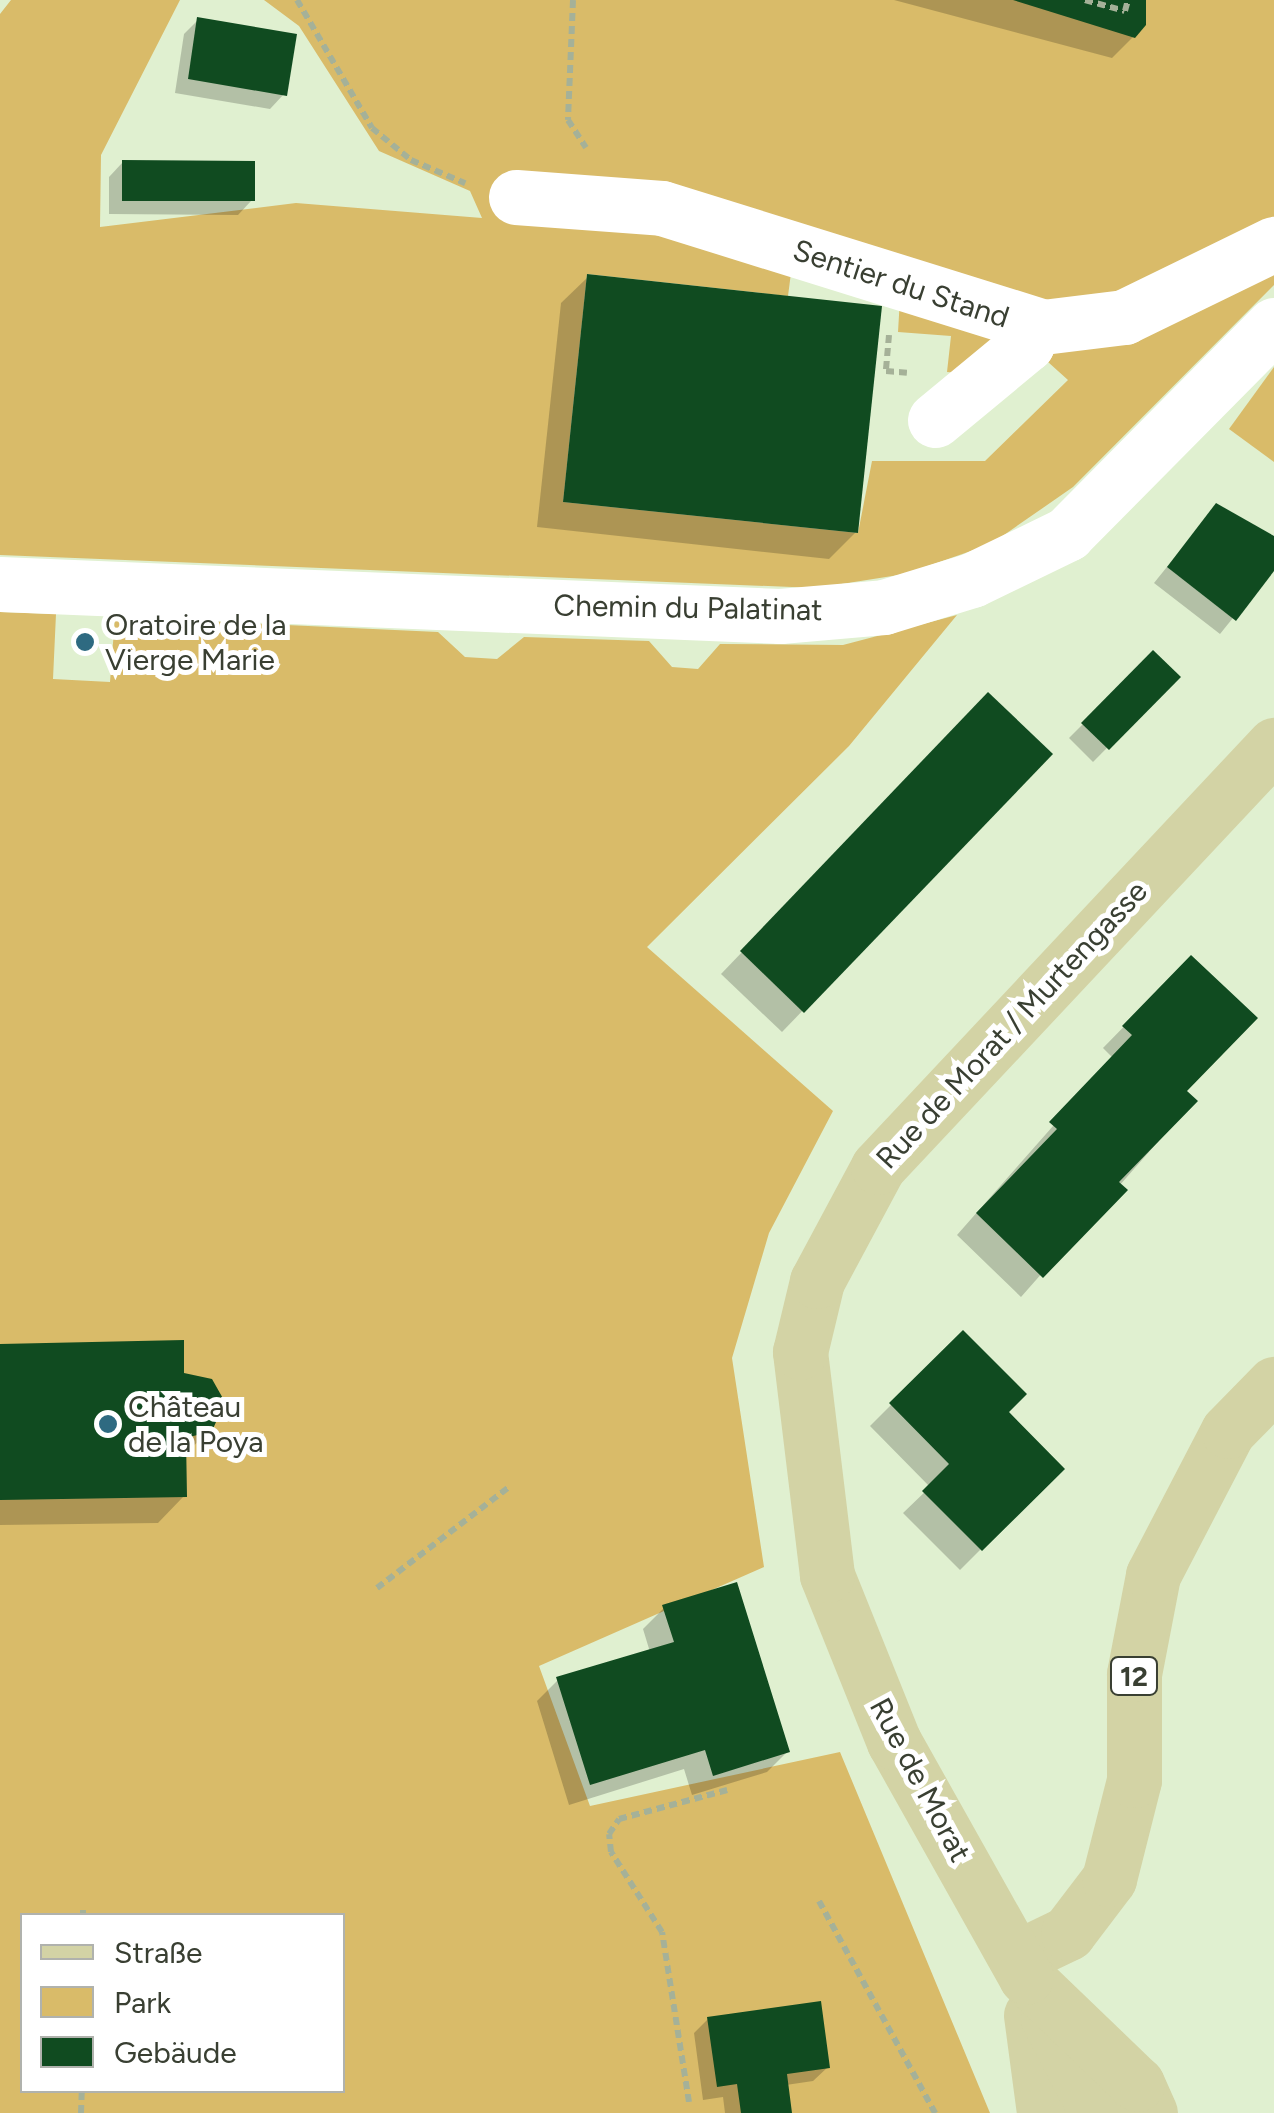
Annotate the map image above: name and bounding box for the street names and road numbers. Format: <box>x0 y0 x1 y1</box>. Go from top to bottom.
street label: Sentier du Stand <box>789 232 1013 336</box>
street label: Chemin du Palatinat <box>553 588 823 628</box>
street label: Rue de Morat / Murtengasse <box>869 874 1155 1176</box>
road number: 12 <box>1109 1653 1159 1699</box>
street label: Rue de Morat <box>862 1692 978 1868</box>

